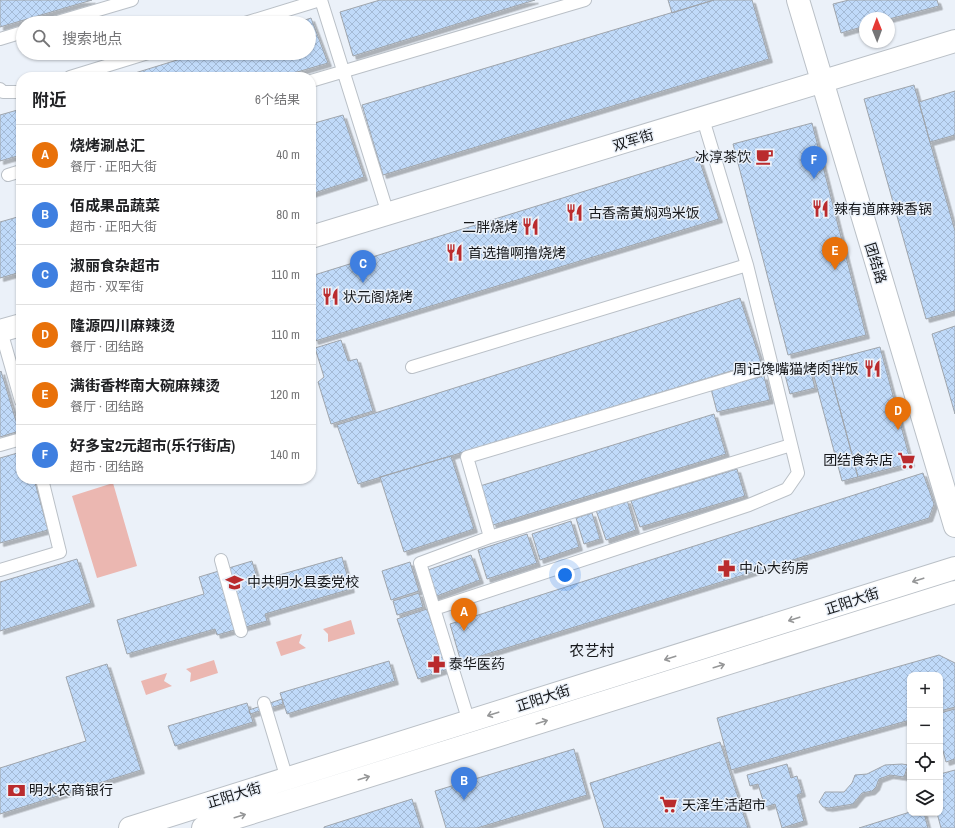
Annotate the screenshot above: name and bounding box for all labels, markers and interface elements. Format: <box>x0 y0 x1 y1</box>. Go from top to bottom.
north arrow <box>859 12 895 48</box>
search box <box>16 16 316 60</box>
icon: search <box>30 27 52 49</box>
text: 搜索地点 <box>62 28 122 49</box>
text: 附近 <box>32 88 66 111</box>
text: 6个结果 <box>255 91 300 108</box>
street label: 双军街 <box>610 125 656 155</box>
text: 烧烤涮总汇 <box>70 135 145 156</box>
text: A <box>41 146 49 163</box>
text: 40 m <box>276 146 300 163</box>
pin: F <box>801 146 827 179</box>
cafe icon: 冰淳茶饮 <box>754 147 774 167</box>
place label: 冰淳茶饮 <box>695 148 751 166</box>
text: 餐厅 · 正阳大街 <box>70 158 157 175</box>
text: 佰成果品蔬菜 <box>70 195 160 216</box>
restaurant icon: 辣有道麻辣香锅 <box>811 199 831 219</box>
place label: 辣有道麻辣香锅 <box>834 200 932 218</box>
restaurant icon: 古香斋黄焖鸡米饭 <box>565 203 585 223</box>
place label: 古香斋黄焖鸡米饭 <box>588 204 700 222</box>
text: B <box>41 206 49 223</box>
text: 80 m <box>276 206 300 223</box>
restaurant icon: 二胖烧烤 <box>521 217 541 237</box>
text: 超市 · 正阳大街 <box>70 218 157 235</box>
place label: 二胖烧烤 <box>462 218 518 236</box>
pin: E <box>822 237 848 270</box>
street label: 团结路 <box>861 240 891 286</box>
restaurant icon: 首选撸啊撸烧烤 <box>445 243 465 263</box>
place label: 首选撸啊撸烧烤 <box>468 244 566 262</box>
pin: C <box>350 250 376 283</box>
text: 淑丽食杂超市 <box>70 255 160 276</box>
text: C <box>41 266 49 283</box>
text: 110 m <box>271 266 300 283</box>
text: 超市 · 双军街 <box>70 278 144 295</box>
restaurant icon: 状元阁烧烤 <box>320 287 340 307</box>
place label: 状元阁烧烤 <box>343 288 413 306</box>
text: 隆源四川麻辣烫 <box>70 315 175 336</box>
text: D <box>41 326 49 343</box>
text: 110 m <box>271 326 300 343</box>
text: 餐厅 · 团结路 <box>70 338 144 355</box>
restaurant icon: 周记馋嘴猫烤肉拌饭 <box>862 359 882 379</box>
place label: 周记馋嘴猫烤肉拌饭 <box>733 360 859 378</box>
text: 满街香桦南大碗麻辣烫 <box>70 375 220 396</box>
text: E <box>41 386 49 403</box>
text: 120 m <box>270 386 300 403</box>
pin: D <box>885 397 911 430</box>
text: 餐厅 · 团结路 <box>70 398 144 415</box>
text: 好多宝2元超市(乐行街店) <box>70 435 235 456</box>
text: F <box>42 446 48 463</box>
text: 140 m <box>270 446 300 463</box>
supermarket icon: 团结食杂店 <box>896 450 916 470</box>
place label: 团结食杂店 <box>823 451 893 469</box>
text: 超市 · 团结路 <box>70 458 144 475</box>
pharmacy icon: 中心大药房 <box>716 558 736 578</box>
place label: 中心大药房 <box>739 559 809 577</box>
your location <box>555 565 575 585</box>
school or university icon: 中共明水县委党校 <box>224 572 244 592</box>
place label: 中共明水县委党校 <box>247 573 359 591</box>
one-way arrow <box>911 577 924 584</box>
street label: 正阳大街 <box>823 584 881 618</box>
pin: A <box>451 598 477 631</box>
one-way arrow <box>788 616 801 623</box>
district label: 农艺村 <box>569 640 615 661</box>
pharmacy icon: 泰华医药 <box>426 654 446 674</box>
place label: 泰华医药 <box>449 655 505 673</box>
one-way arrow <box>664 655 677 662</box>
one-way arrow <box>712 662 725 669</box>
map controls <box>907 672 943 816</box>
button: + <box>907 672 943 708</box>
street label: 正阳大街 <box>514 681 572 715</box>
button: − <box>907 708 943 744</box>
one-way arrow <box>486 711 499 718</box>
one-way arrow <box>535 718 548 725</box>
button: locate <box>907 744 943 780</box>
pin: B <box>451 767 477 800</box>
one-way arrow <box>358 773 370 781</box>
street label: 正阳大街 <box>205 778 263 812</box>
bank icon: 明水农商银行 <box>6 780 26 800</box>
button: layers <box>907 780 943 816</box>
place label: 明水农商银行 <box>29 781 113 799</box>
supermarket icon: 天泽生活超市 <box>659 795 679 815</box>
place label: 天泽生活超市 <box>682 796 766 814</box>
one-way arrow <box>233 812 246 819</box>

